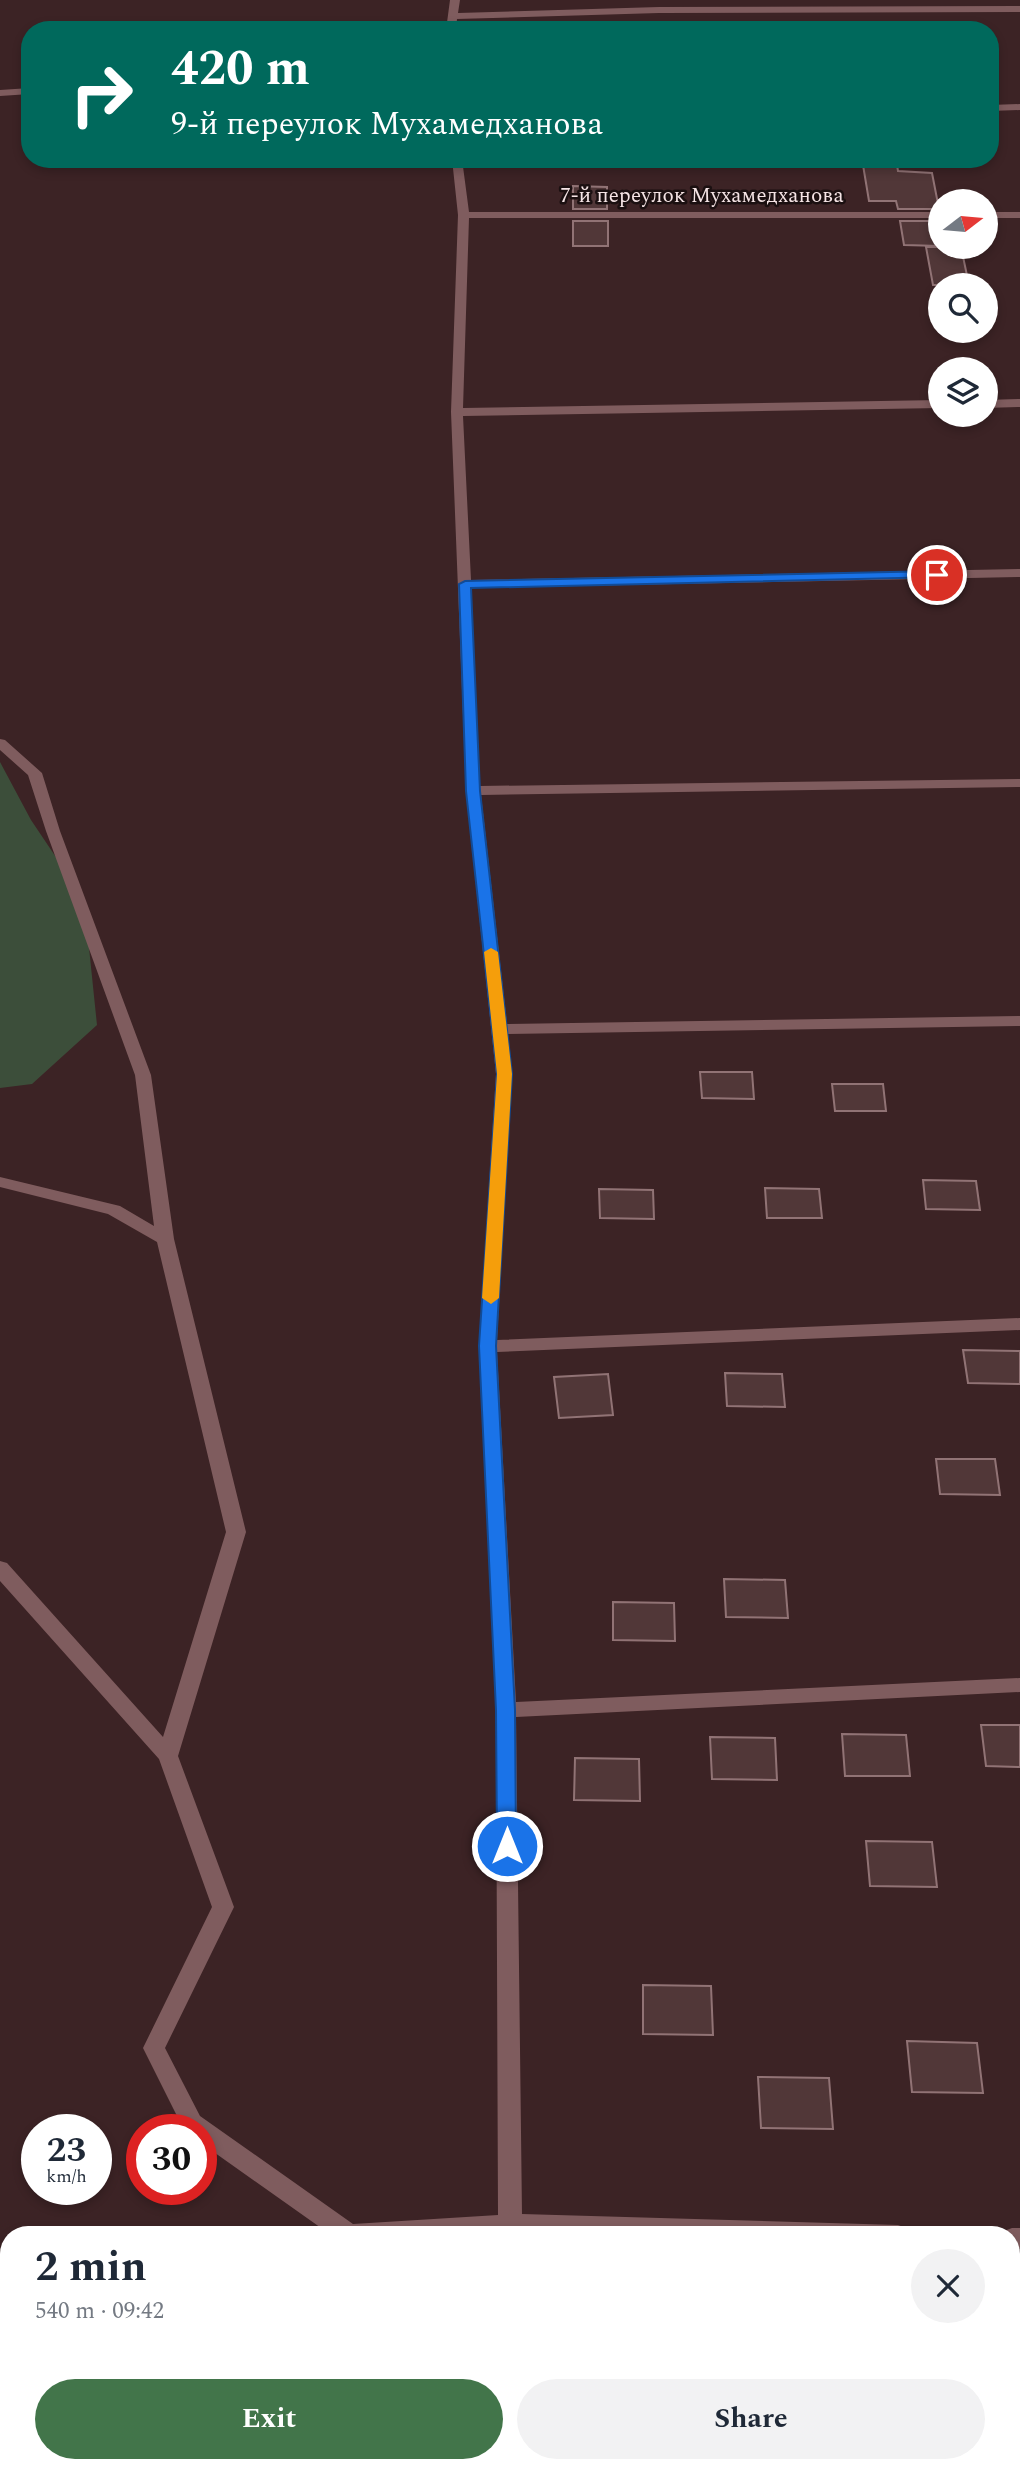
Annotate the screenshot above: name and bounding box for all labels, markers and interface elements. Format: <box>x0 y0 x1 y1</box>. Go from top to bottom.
text: 420 m <box>171 32 310 107</box>
icon: right <box>56 49 147 140</box>
text: 9-й переулок Мухамедханова <box>171 100 603 149</box>
street label: 7-й переулок Мухамедханова <box>560 180 844 212</box>
north arrow <box>928 189 998 259</box>
map controls <box>928 189 998 427</box>
button: search <box>928 273 998 343</box>
button: layers <box>928 357 998 427</box>
pin <box>907 545 967 605</box>
icon: arrive <box>918 556 956 594</box>
position arrow <box>470 1809 544 1883</box>
speed limit sign: 30 <box>126 2114 217 2205</box>
text: 23 <box>47 2124 86 2177</box>
text: km/h <box>46 2163 87 2190</box>
text: 2 min <box>35 2236 147 2299</box>
button: close <box>911 2249 985 2323</box>
text: 540 m · 09:42 <box>35 2294 164 2329</box>
button: Exit <box>35 2379 503 2459</box>
button: Share <box>517 2379 985 2459</box>

